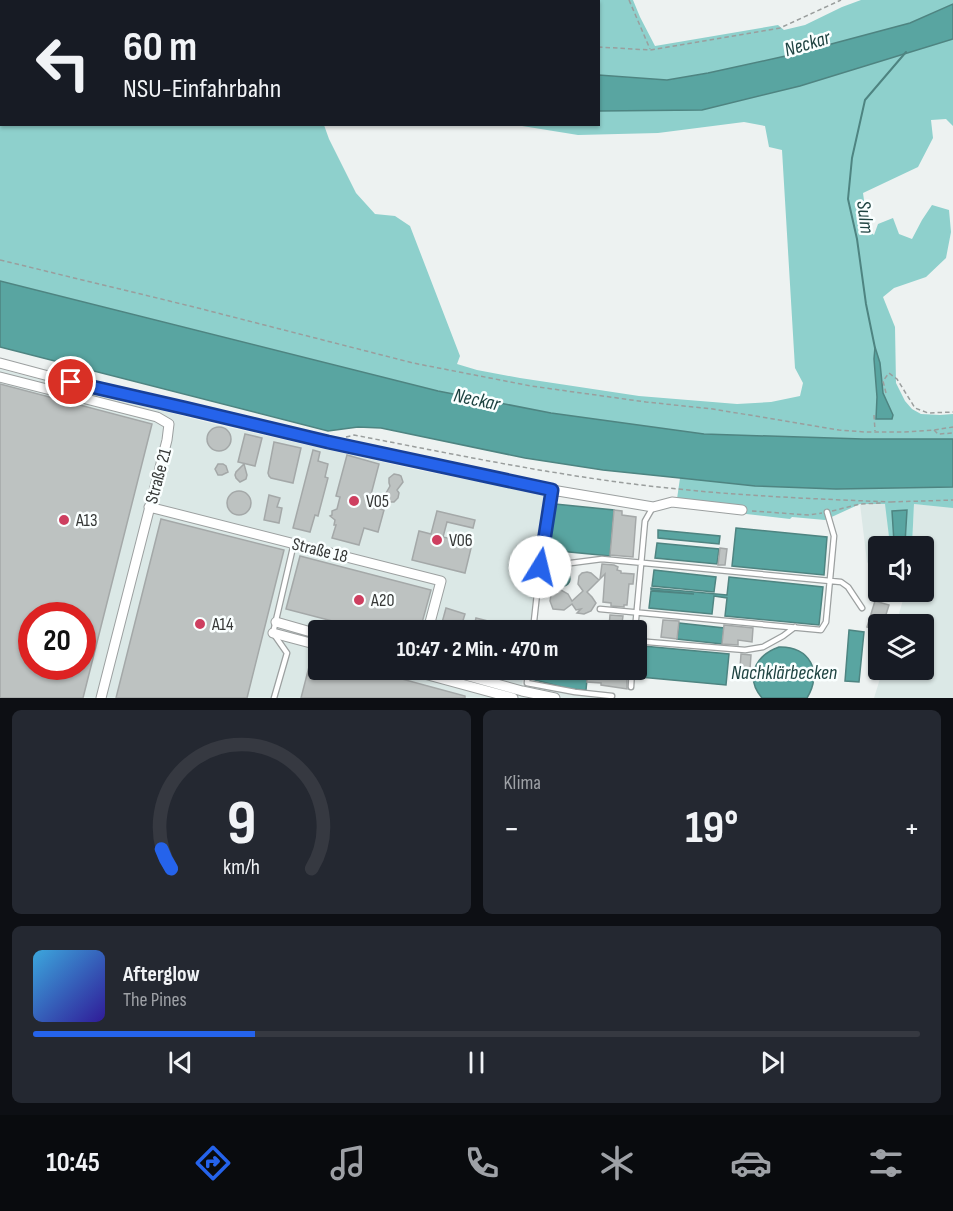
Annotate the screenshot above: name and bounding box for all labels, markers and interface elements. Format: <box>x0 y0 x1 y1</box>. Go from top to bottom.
text: 60 m <box>123 22 197 73</box>
icon: left <box>24 24 102 102</box>
water label: Neckar <box>782 25 834 62</box>
text: NSU-Einfahrbahn <box>123 73 281 105</box>
water label: Sulm <box>851 199 879 235</box>
pin <box>45 356 96 407</box>
icon: arrive <box>54 365 87 398</box>
water label: Neckar <box>452 383 503 417</box>
street label: Straße 21 <box>141 445 176 506</box>
place label: V05 <box>366 491 389 512</box>
marker: V05 <box>347 494 361 508</box>
place label: A13 <box>75 510 97 531</box>
marker: A13 <box>57 513 71 527</box>
place label: V06 <box>449 530 473 551</box>
street label: Straße 18 <box>290 533 350 568</box>
marker: V06 <box>430 533 444 547</box>
position arrow <box>508 535 572 599</box>
map controls <box>868 536 934 680</box>
button: sound <box>868 536 934 602</box>
place label: A20 <box>370 590 394 611</box>
marker: A20 <box>352 593 366 607</box>
speed limit sign: 20 <box>18 602 96 680</box>
place label: A14 <box>211 614 234 635</box>
button: layers <box>868 614 934 680</box>
marker: A14 <box>193 617 207 631</box>
text: 10:47 · 2 Min. · 470 m <box>397 636 558 663</box>
water label: Nachklärbecken <box>731 661 837 685</box>
text: Klima <box>504 771 541 795</box>
text: 9 <box>226 787 256 862</box>
text: 19° <box>685 801 738 856</box>
text: − <box>504 809 520 849</box>
text: + <box>904 809 920 849</box>
text: km/h <box>223 855 260 880</box>
text: Afterglow <box>123 961 200 988</box>
text: The Pines <box>123 988 187 1012</box>
icon: previous <box>164 1046 197 1079</box>
icon: pause <box>460 1046 493 1079</box>
icon: next <box>756 1046 789 1079</box>
icon: directions <box>192 1142 234 1184</box>
icon: music <box>327 1142 369 1184</box>
icon: phone <box>461 1142 503 1184</box>
icon: climate <box>596 1142 638 1184</box>
icon: car <box>730 1142 772 1184</box>
icon: filters <box>865 1142 907 1184</box>
text: 10:45 <box>46 1147 100 1179</box>

